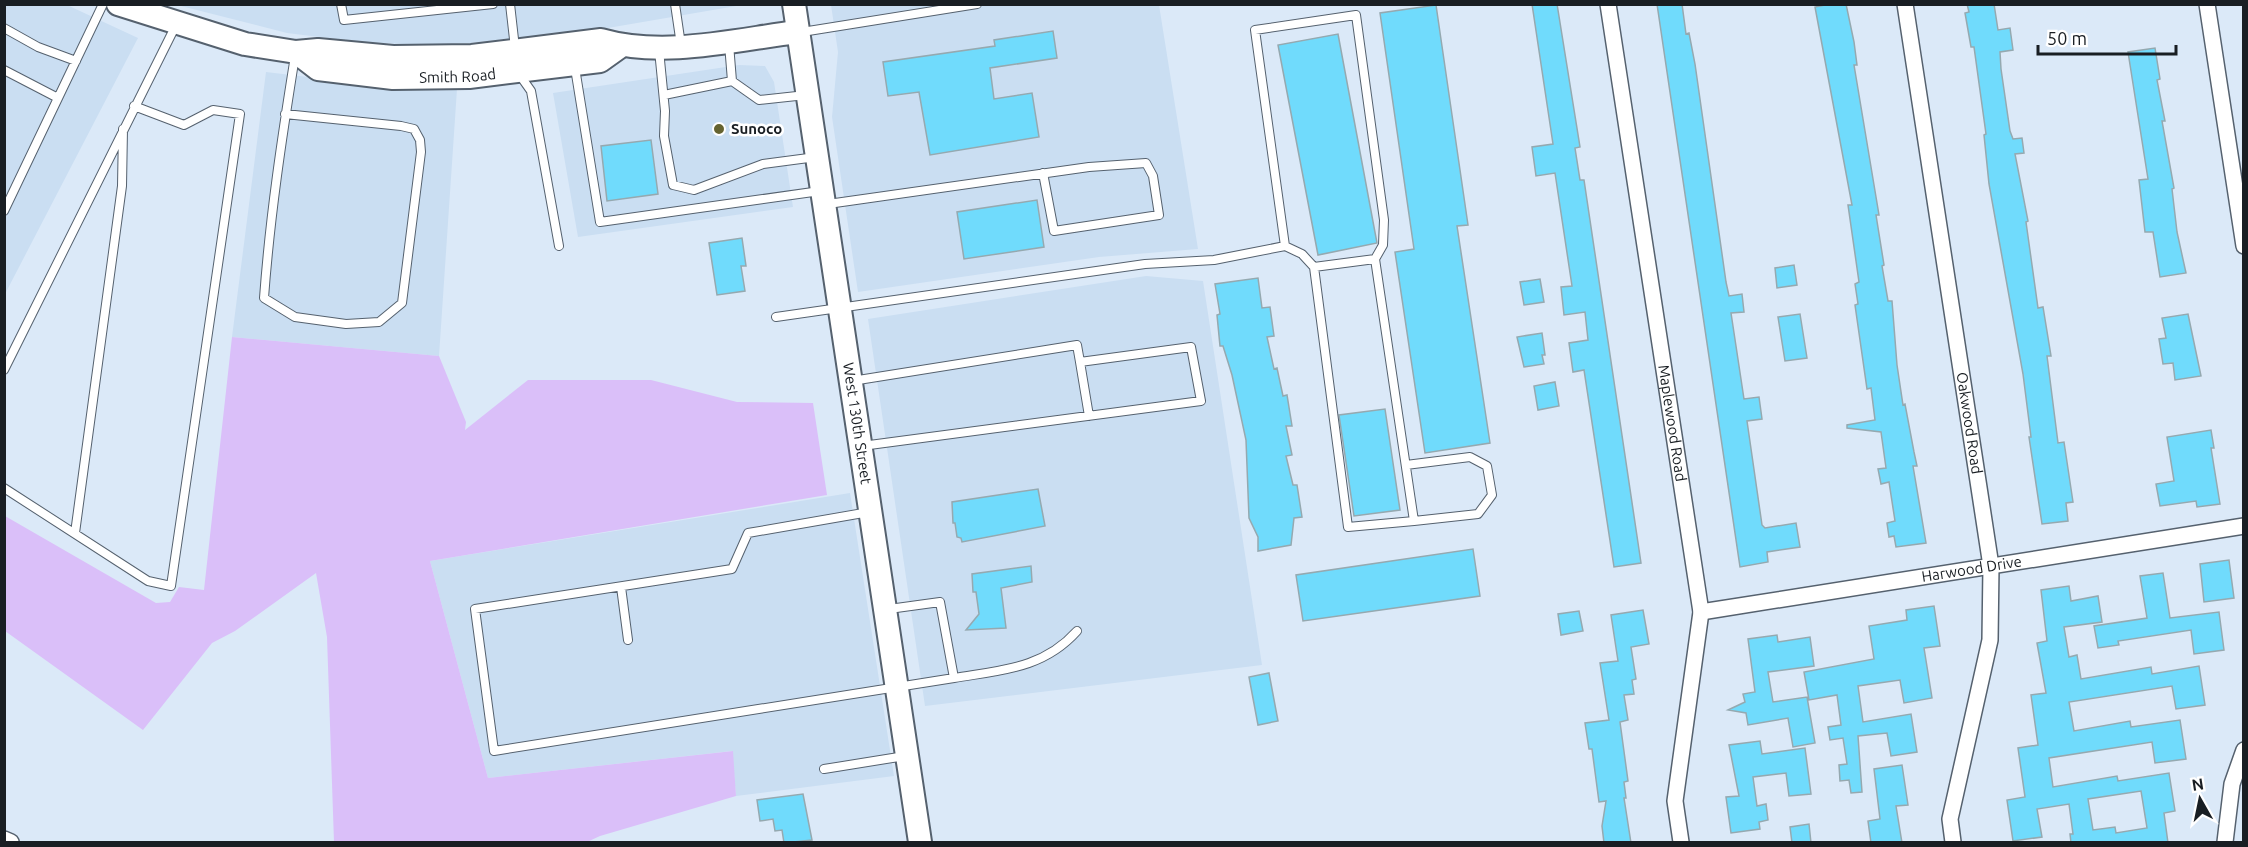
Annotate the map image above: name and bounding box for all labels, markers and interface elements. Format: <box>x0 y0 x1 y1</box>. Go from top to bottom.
scale bar <box>2038 18 2176 56</box>
text: 50 m <box>2047 28 2087 48</box>
street label: Smith Road <box>419 65 497 86</box>
place label: Sunoco <box>731 120 782 137</box>
marker: Sunoco <box>712 122 726 136</box>
street label: West 130th Street <box>840 361 875 485</box>
street label: Maplewood Road <box>1655 364 1690 483</box>
street label: Oakwood Road <box>1953 371 1986 475</box>
street label: Harwood Drive <box>1920 552 2023 585</box>
north arrow <box>2170 769 2230 829</box>
text: N <box>2190 774 2205 794</box>

